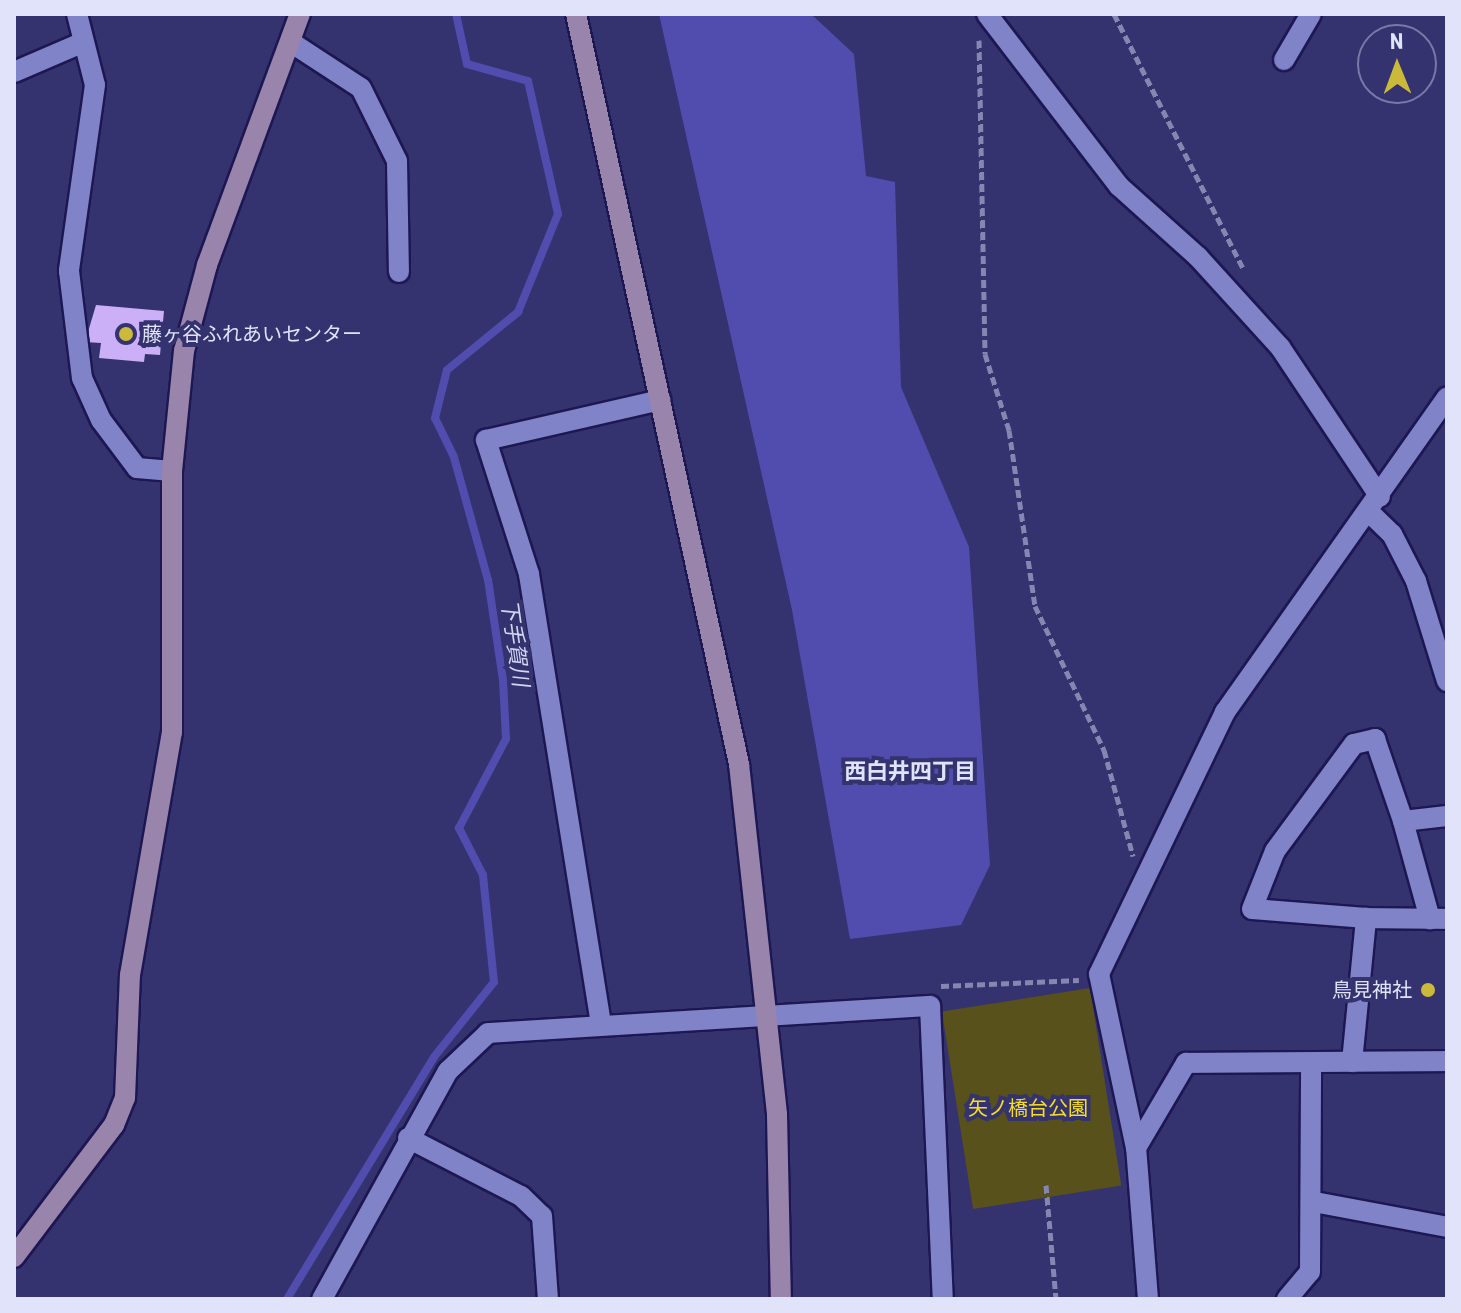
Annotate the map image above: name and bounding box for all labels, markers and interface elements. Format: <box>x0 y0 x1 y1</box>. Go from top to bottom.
north arrow <box>1357 24 1437 104</box>
text: N <box>1390 29 1404 54</box>
place label: 藤ヶ谷ふれあいセンター <box>142 322 362 346</box>
marker: 藤ヶ谷ふれあいセンター <box>117 325 135 343</box>
water label: 下手賀川 <box>496 598 534 688</box>
district label: 西白井四丁目 <box>844 759 976 785</box>
place label: 鳥見神社 <box>1332 978 1412 1002</box>
marker: 鳥見神社 <box>1419 981 1437 999</box>
park label: 矢ノ橋台公園 <box>968 1096 1088 1120</box>

